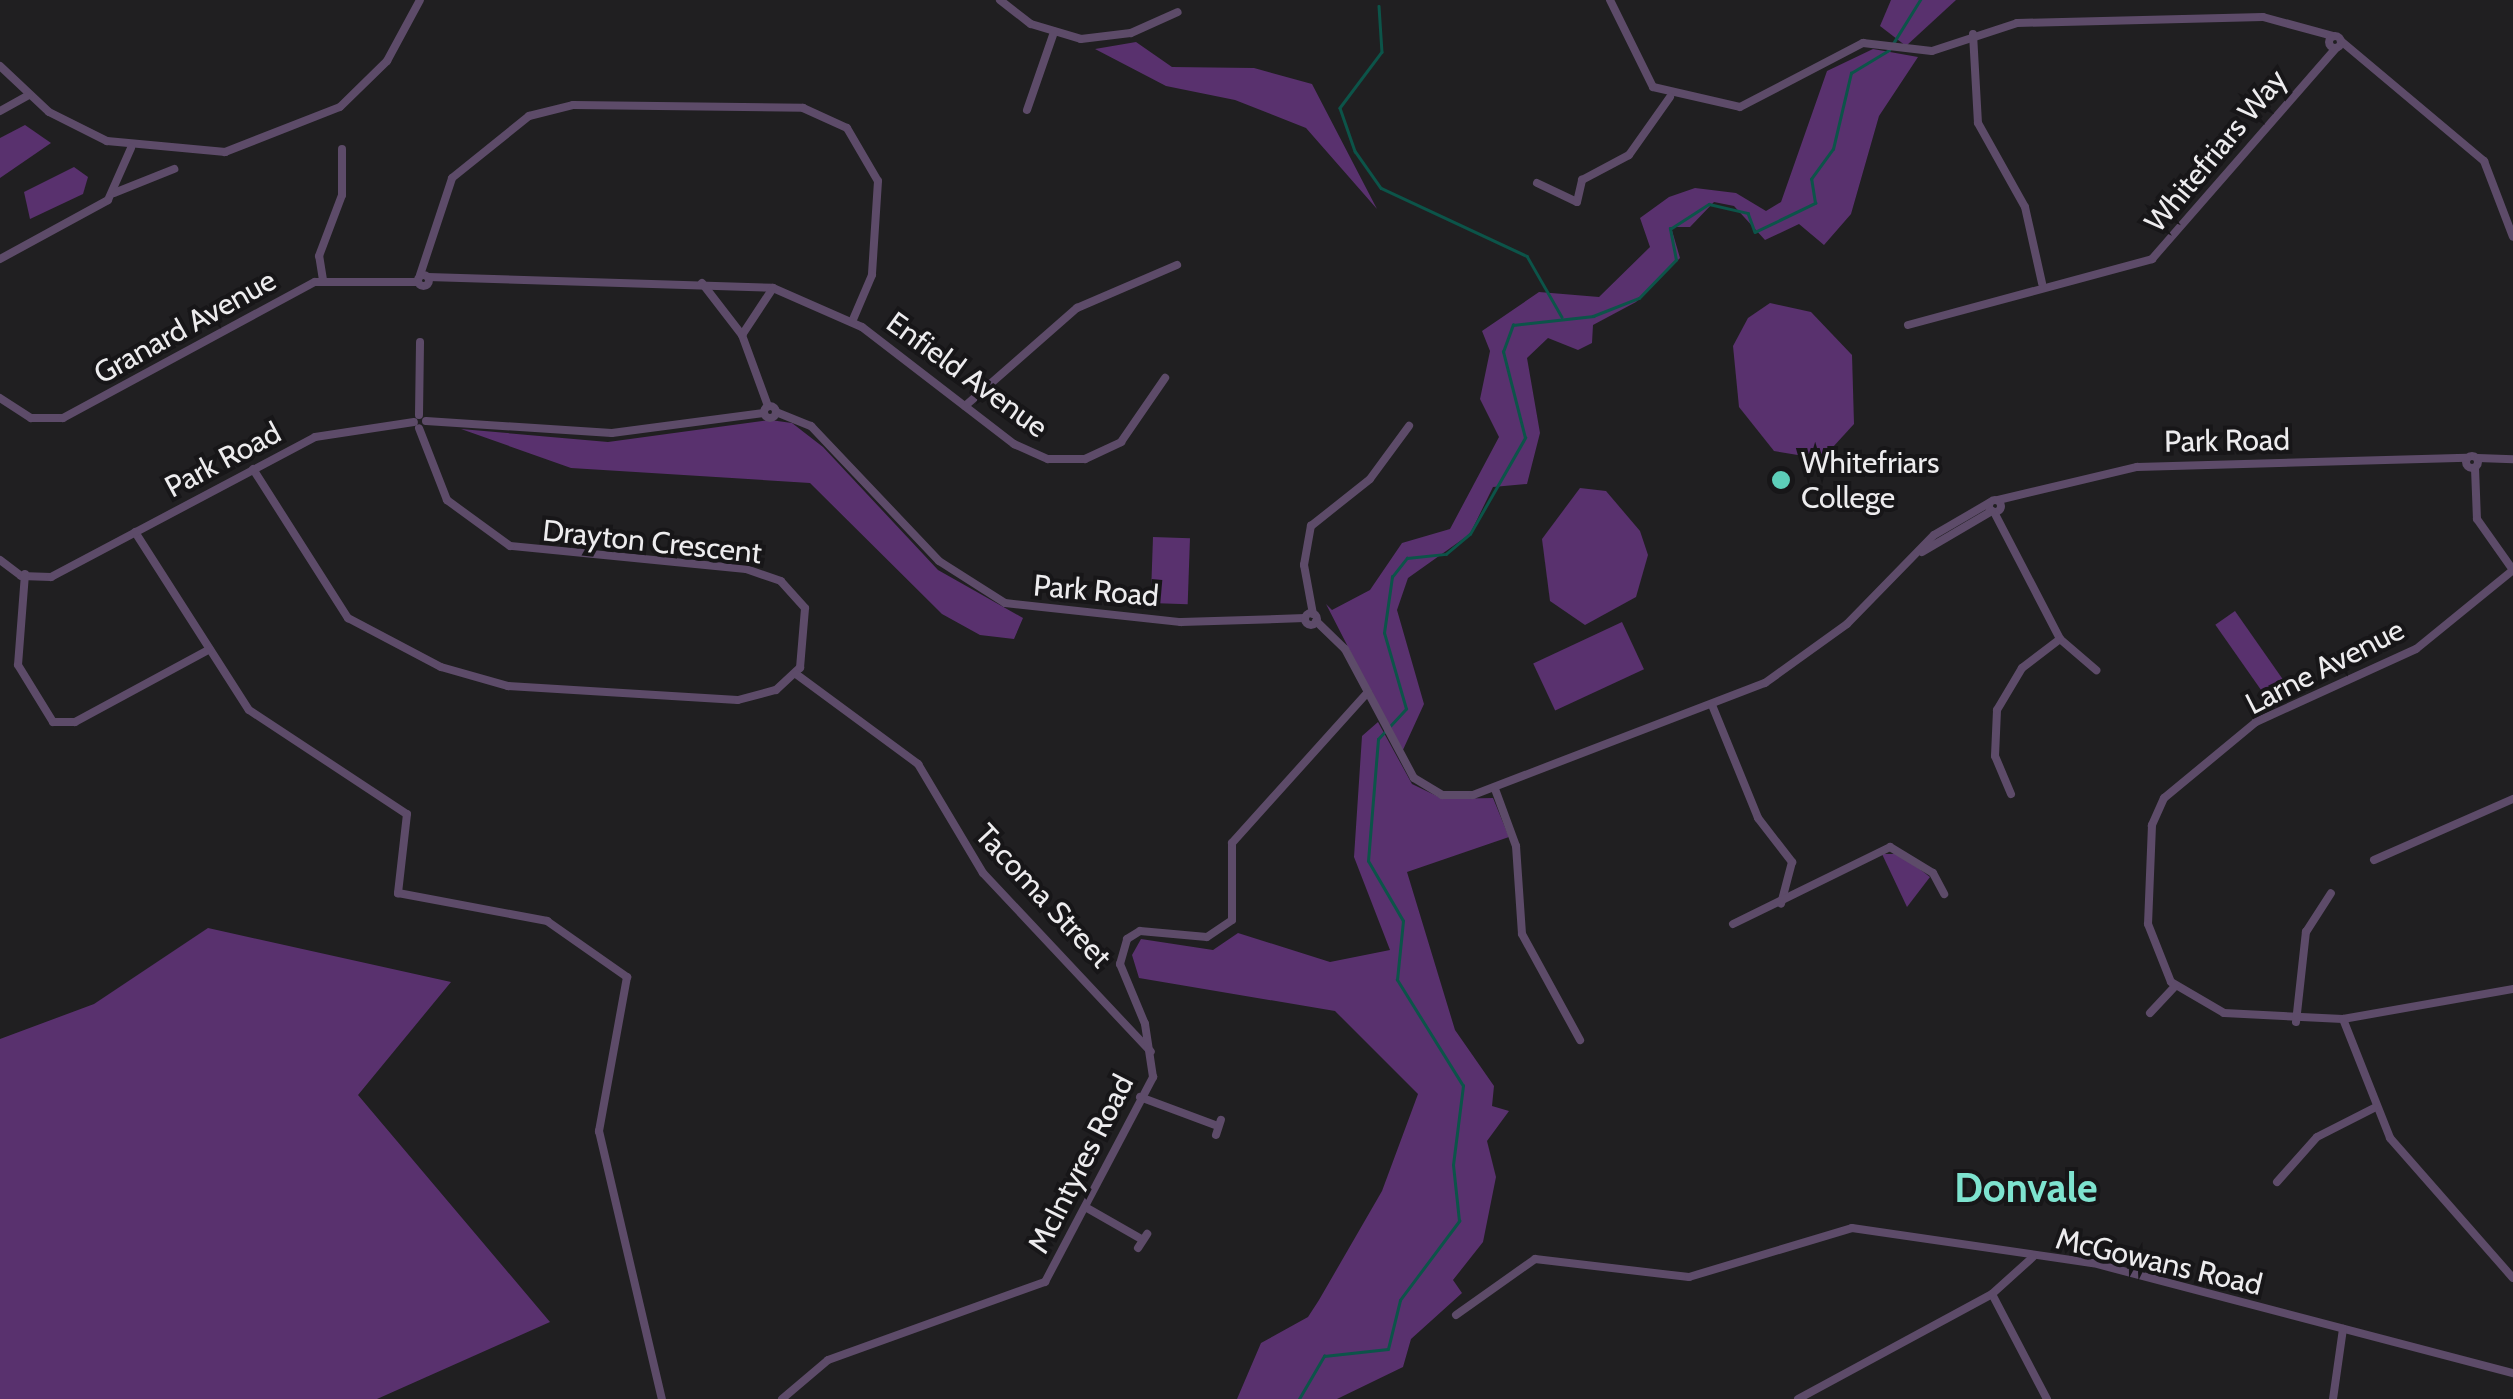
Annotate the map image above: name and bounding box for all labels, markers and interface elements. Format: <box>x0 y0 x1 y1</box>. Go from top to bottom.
street label: Whitefriars Way <box>2138 62 2294 240</box>
street label: Granard Avenue <box>88 262 282 392</box>
street label: Enfield Avenue <box>880 305 1054 445</box>
street label: Park Road <box>159 415 287 505</box>
street label: Park Road <box>2164 422 2290 460</box>
place label: Whitefriars College <box>1801 445 1939 516</box>
marker: Whitefriars College <box>1770 469 1792 491</box>
street label: Drayton Crescent <box>541 513 763 571</box>
street label: Park Road <box>1032 568 1160 614</box>
street label: Larne Avenue <box>2240 612 2410 722</box>
street label: Tacoma Street <box>967 817 1119 975</box>
street label: McIntyres Road <box>1021 1069 1141 1259</box>
district label: Donvale <box>1954 1164 2098 1212</box>
street label: McGowans Road <box>2052 1221 2266 1303</box>

